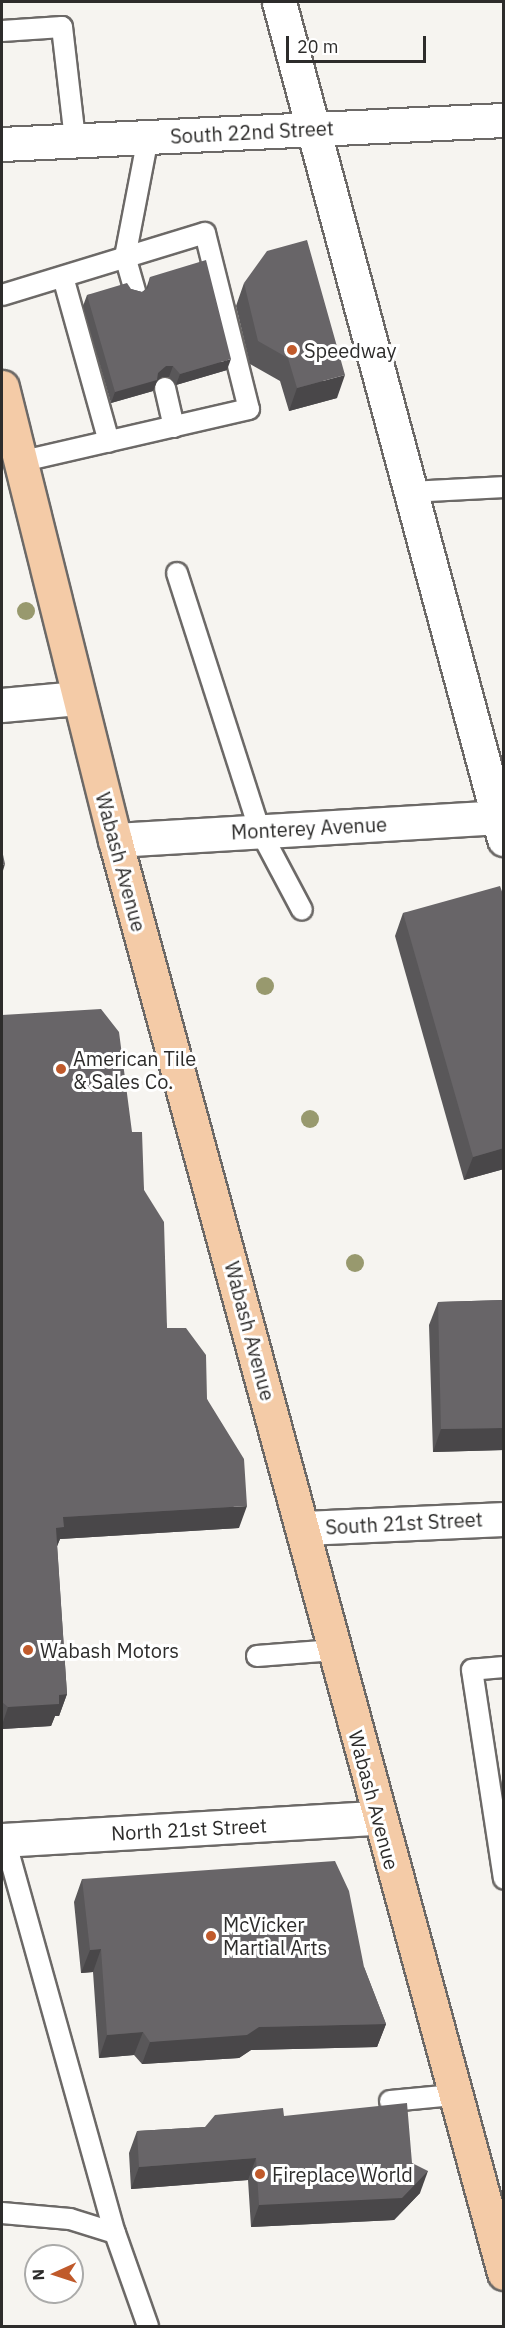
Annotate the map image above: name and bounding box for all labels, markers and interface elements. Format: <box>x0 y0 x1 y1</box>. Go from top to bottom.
scale bar <box>289 24 428 62</box>
text: 20 m <box>297 35 339 58</box>
street label: South 22nd Street <box>170 116 334 148</box>
place label: Speedway <box>304 338 397 362</box>
marker: Speedway <box>285 343 299 357</box>
street label: Wabash Avenue <box>91 790 151 934</box>
street label: Monterey Avenue <box>230 812 388 844</box>
place label: American Tile & Sales Co. <box>73 1046 196 1093</box>
marker: American Tile & Sales Co. <box>54 1062 68 1076</box>
street label: Wabash Avenue <box>220 1259 280 1403</box>
street label: South 21st Street <box>325 1507 483 1539</box>
place label: Wabash Motors <box>40 1638 179 1662</box>
marker: Wabash Motors <box>21 1643 35 1657</box>
street label: Wabash Avenue <box>344 1728 404 1872</box>
street label: North 21st Street <box>110 1813 268 1845</box>
place label: McVicker Martial Arts <box>223 1912 327 1959</box>
marker: McVicker Martial Arts <box>204 1929 218 1943</box>
place label: Fireplace World <box>272 2162 413 2186</box>
marker: Fireplace World <box>253 2167 267 2181</box>
north arrow <box>24 2244 84 2304</box>
text: N <box>28 2269 48 2281</box>

